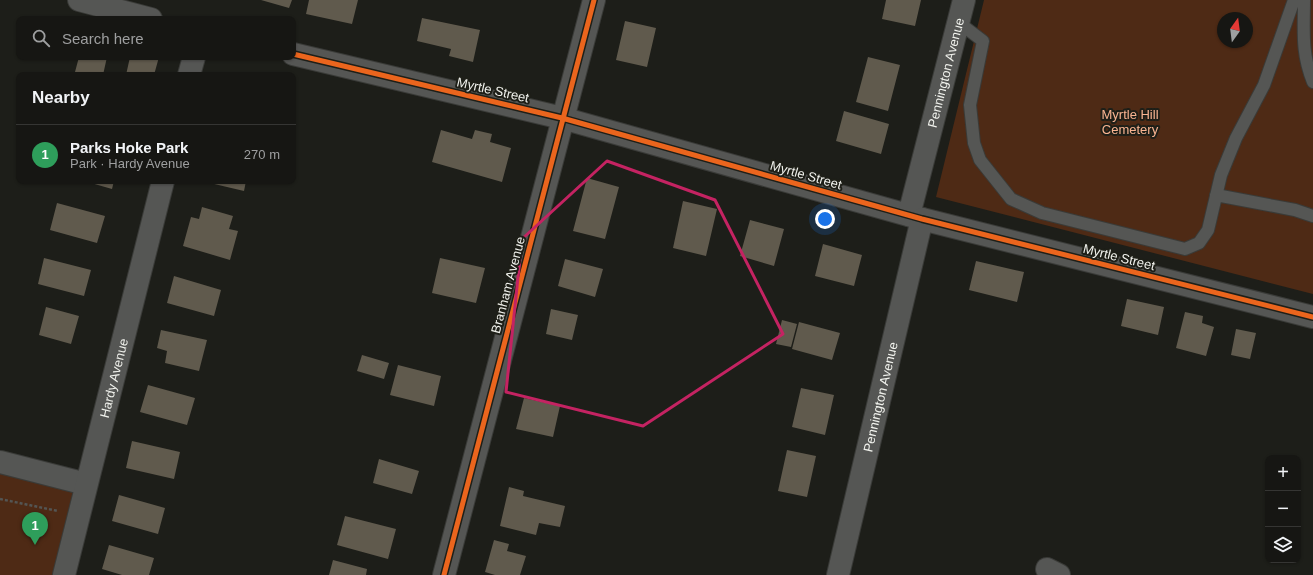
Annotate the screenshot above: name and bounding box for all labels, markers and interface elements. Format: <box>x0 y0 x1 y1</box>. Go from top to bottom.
north arrow <box>1217 12 1253 48</box>
search box <box>16 16 296 60</box>
street label: Pennington Avenue <box>924 16 967 129</box>
icon: search <box>30 27 52 49</box>
text: Search here <box>62 30 144 47</box>
street label: Myrtle Street <box>455 74 531 106</box>
text: Nearby <box>32 88 90 107</box>
park label: Myrtle Hill Cemetery <box>1101 107 1159 137</box>
text: Parks Hoke Park <box>70 139 188 156</box>
text: 1 <box>41 147 49 162</box>
text: 270 m <box>244 147 280 162</box>
text: Park · Hardy Avenue <box>70 156 190 171</box>
street label: Myrtle Street <box>769 158 844 192</box>
your location <box>815 209 835 229</box>
street label: Branham Avenue <box>488 235 528 335</box>
street label: Myrtle Street <box>1081 241 1157 273</box>
street label: Hardy Avenue <box>96 337 131 419</box>
street label: Pennington Avenue <box>860 340 900 453</box>
map controls <box>1265 455 1301 563</box>
button: + <box>1265 455 1301 491</box>
button: − <box>1265 491 1301 527</box>
pin: 1 <box>22 512 48 545</box>
button: layers <box>1265 527 1301 563</box>

